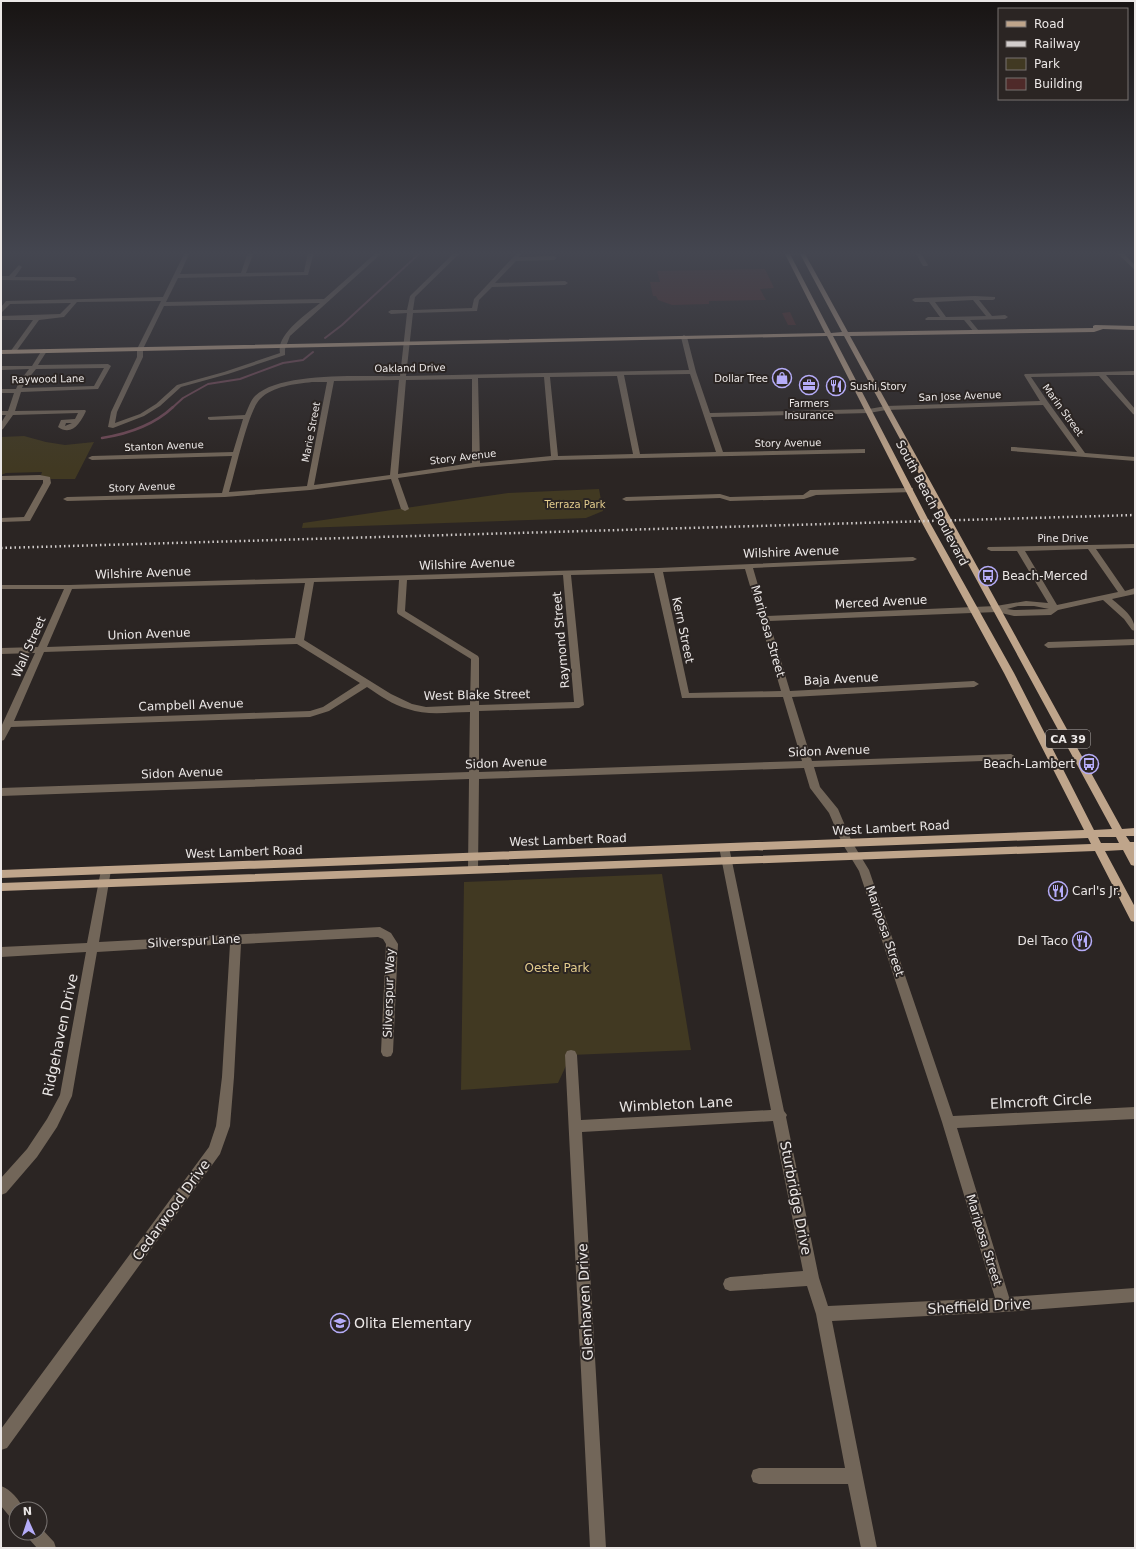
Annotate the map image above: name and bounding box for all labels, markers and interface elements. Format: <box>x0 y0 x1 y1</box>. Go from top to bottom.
legend <box>998 8 1128 100</box>
text: Road <box>1034 17 1064 31</box>
text: Railway <box>1034 37 1080 51</box>
text: Park <box>1034 57 1060 71</box>
text: Building <box>1034 77 1083 91</box>
street label: Oakland Drive <box>374 362 446 374</box>
shop icon: Dollar Tree <box>771 367 793 389</box>
street label: Raywood Lane <box>11 373 85 385</box>
place label: Dollar Tree <box>714 373 768 384</box>
office icon: Farmers Insurance <box>798 374 820 396</box>
restaurant icon: Sushi Story <box>825 375 847 397</box>
place label: Sushi Story <box>850 381 907 392</box>
street label: Marin Street <box>1040 382 1086 438</box>
street label: San Jose Avenue <box>918 389 1002 403</box>
place label: Farmers Insurance <box>784 398 834 421</box>
street label: Marie Street <box>300 401 322 463</box>
street label: Story Avenue <box>755 437 821 449</box>
street label: South Beach Boulevard <box>893 438 971 568</box>
street label: Stanton Avenue <box>124 439 204 453</box>
street label: Story Avenue <box>429 447 497 467</box>
street label: Story Avenue <box>108 480 176 494</box>
park label: Terraza Park <box>544 499 606 510</box>
street label: Pine Drive <box>1038 533 1088 544</box>
street label: Wilshire Avenue <box>743 543 839 561</box>
street label: Wilshire Avenue <box>419 555 515 573</box>
street label: Wilshire Avenue <box>95 564 191 582</box>
bus stop icon: Beach-Merced <box>977 565 999 587</box>
place label: Beach-Merced <box>1002 569 1088 583</box>
street label: Mariposa Street <box>748 583 788 679</box>
street label: Raymond Street <box>550 591 572 689</box>
street label: Merced Avenue <box>834 593 928 611</box>
street label: Kern Street <box>669 596 697 665</box>
street label: Wall Street <box>9 614 49 680</box>
street label: Union Avenue <box>107 626 191 642</box>
street label: Baja Avenue <box>803 670 879 688</box>
street label: West Blake Street <box>424 687 531 703</box>
street label: Campbell Avenue <box>138 696 244 714</box>
road number: CA 39 <box>1046 730 1090 748</box>
street label: Sidon Avenue <box>788 743 870 759</box>
bus stop icon: Beach-Lambert <box>1078 753 1100 775</box>
street label: Sidon Avenue <box>465 755 547 771</box>
place label: Beach-Lambert <box>983 757 1075 771</box>
street label: Sidon Avenue <box>141 765 223 781</box>
street label: West Lambert Road <box>832 818 950 838</box>
street label: West Lambert Road <box>509 831 627 849</box>
street label: West Lambert Road <box>185 843 303 861</box>
restaurant icon: Carl's Jr. <box>1047 880 1069 902</box>
street label: Mariposa Street <box>863 884 907 978</box>
place label: Carl's Jr. <box>1072 884 1121 898</box>
restaurant icon: Del Taco <box>1071 930 1093 952</box>
street label: Silverspur Lane <box>147 932 241 950</box>
place label: Del Taco <box>1018 934 1068 948</box>
street label: Silverspur Way <box>380 948 398 1038</box>
park label: Oeste Park <box>525 961 590 975</box>
street label: Ridgehaven Drive <box>39 972 81 1098</box>
street label: Elmcroft Circle <box>990 1090 1092 1112</box>
street label: Wimbleton Lane <box>619 1093 733 1115</box>
street label: Sturbridge Drive <box>777 1140 815 1256</box>
street label: Cedarwood Drive <box>129 1156 213 1264</box>
street label: Mariposa Street <box>963 1193 1005 1288</box>
street label: Glenhaven Drive <box>574 1243 596 1361</box>
street label: Sheffield Drive <box>927 1295 1031 1317</box>
school or university icon: Olita Elementary <box>329 1312 351 1334</box>
place label: Olita Elementary <box>354 1315 472 1331</box>
north arrow <box>8 1501 48 1541</box>
text: N <box>23 1505 32 1518</box>

